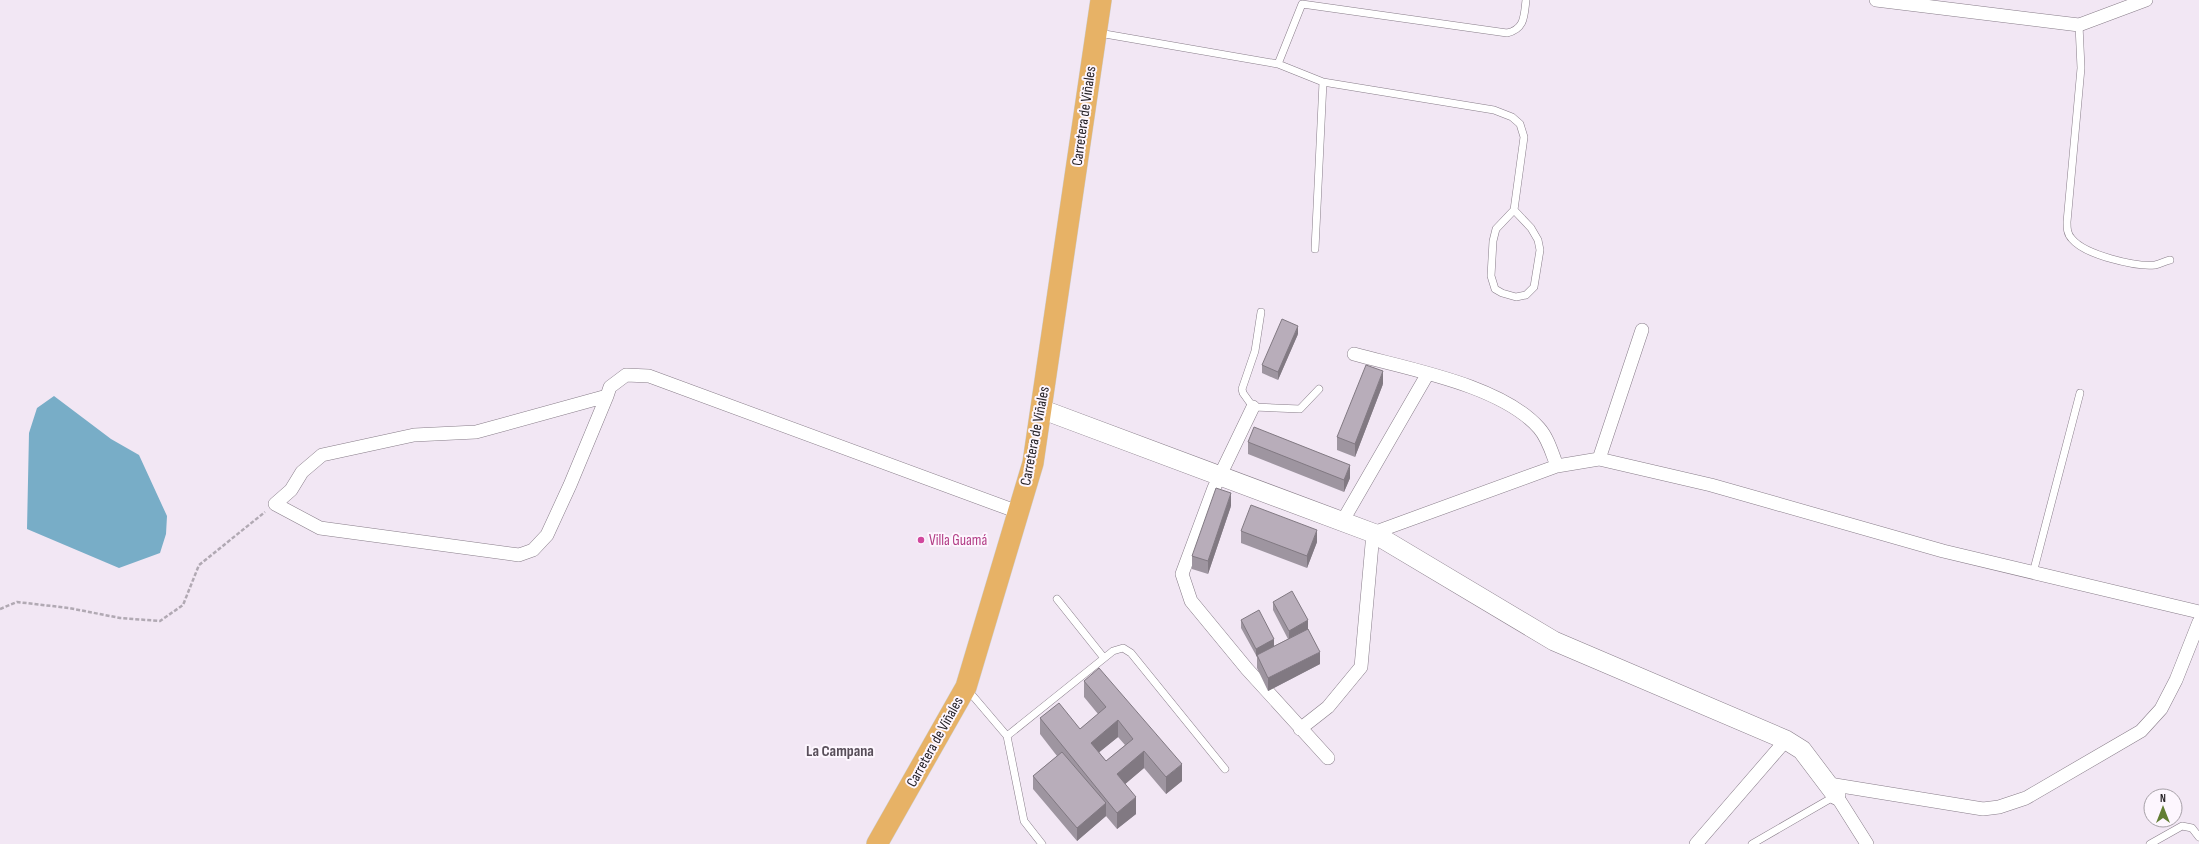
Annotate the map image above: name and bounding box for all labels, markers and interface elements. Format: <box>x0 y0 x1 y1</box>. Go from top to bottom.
street label: Carretera de Viñales <box>1068 65 1100 167</box>
street label: Carretera de Viñales <box>1016 385 1054 487</box>
place label: Villa Guamá <box>929 531 987 550</box>
marker: Villa Guamá <box>916 535 926 545</box>
street label: Carretera de Viñales <box>902 693 968 791</box>
district label: La Campana <box>806 742 874 761</box>
north arrow <box>2143 788 2183 828</box>
text: N <box>2160 792 2166 805</box>

